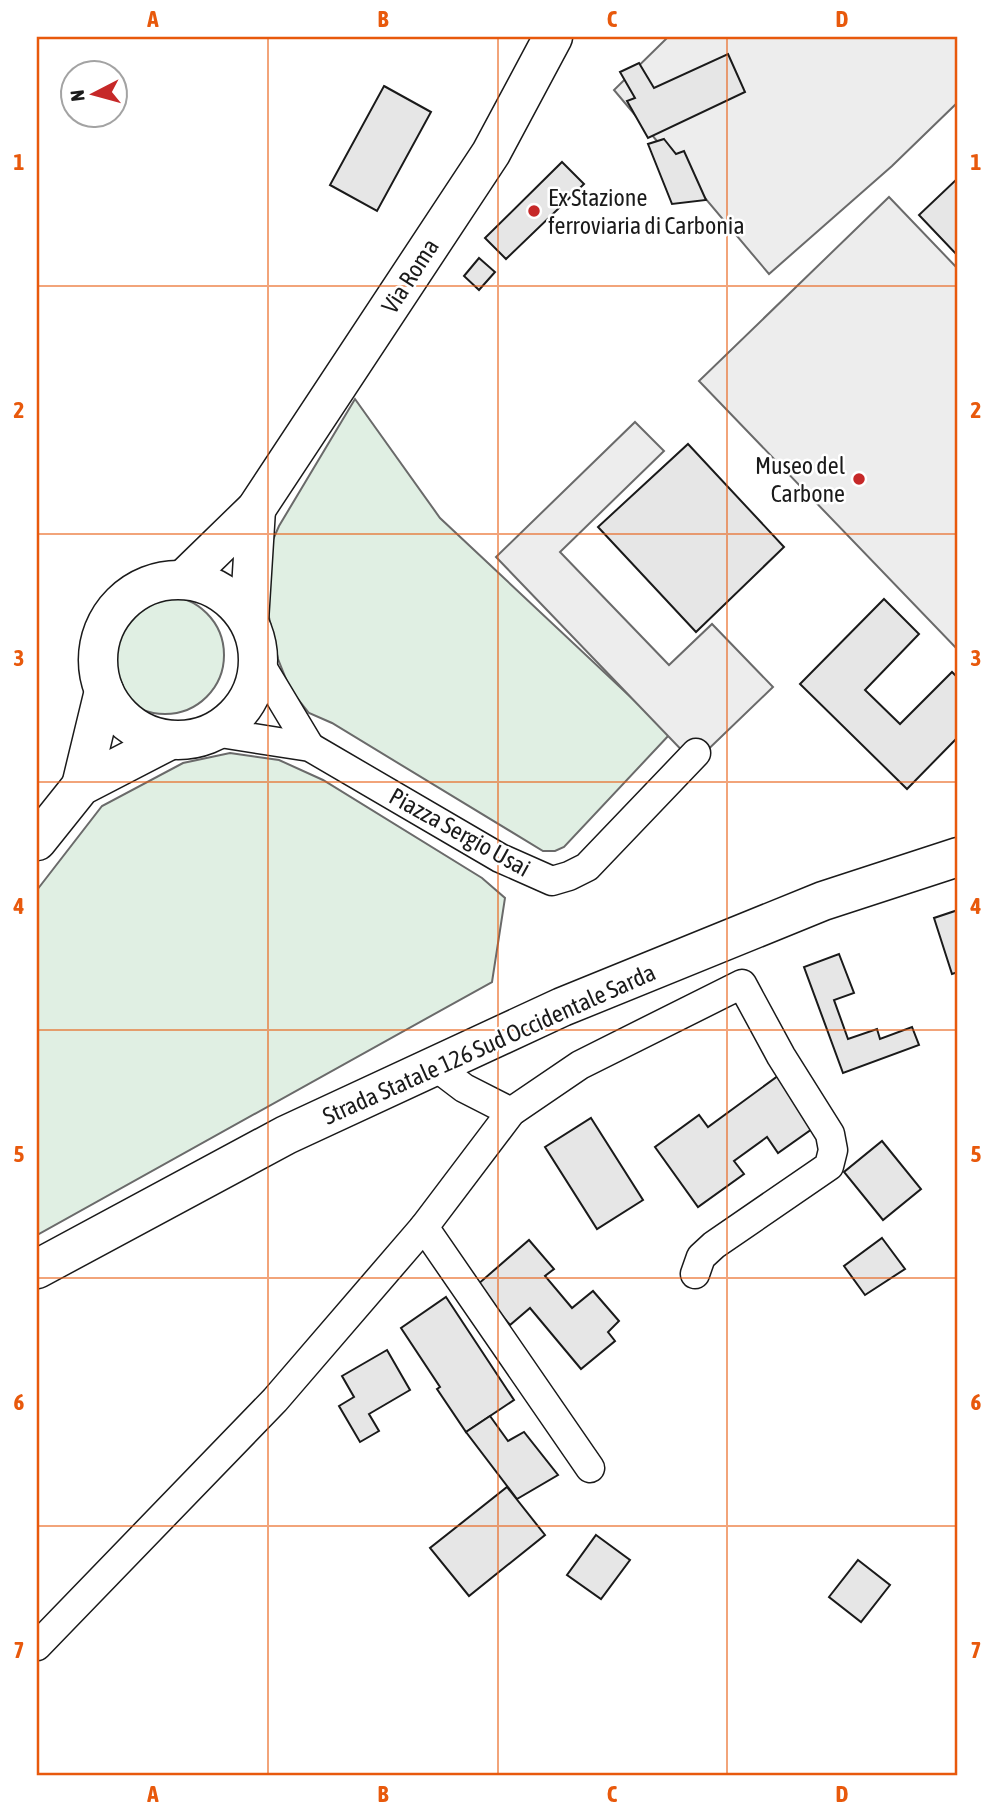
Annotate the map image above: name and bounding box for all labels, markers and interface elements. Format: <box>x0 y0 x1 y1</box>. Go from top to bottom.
text: A <box>146 6 159 32</box>
text: B <box>378 6 389 32</box>
text: C <box>607 6 618 32</box>
text: D <box>836 6 849 32</box>
north arrow <box>60 60 130 130</box>
text: N <box>66 89 89 103</box>
text: 1 <box>14 149 25 175</box>
text: 1 <box>971 149 982 175</box>
place label: Ex Stazione ferroviaria di Carbonia <box>548 184 745 239</box>
marker: Ex Stazione ferroviaria di Carbonia <box>526 203 542 219</box>
street label: Via Roma <box>376 234 444 318</box>
text: 2 <box>14 397 24 423</box>
text: 2 <box>971 397 981 423</box>
place label: Museo del Carbone <box>755 452 846 507</box>
marker: Museo del Carbone <box>851 471 867 487</box>
text: 3 <box>14 645 24 671</box>
text: 3 <box>971 645 981 671</box>
street label: Piazza Sergio Usai <box>385 782 535 882</box>
text: 4 <box>13 893 25 919</box>
text: 4 <box>970 893 982 919</box>
street label: Strada Statale 126 Sud Occidentale Sarda <box>319 958 659 1130</box>
text: 5 <box>14 1141 25 1167</box>
text: 5 <box>971 1141 982 1167</box>
text: 6 <box>14 1389 25 1415</box>
text: 6 <box>971 1389 982 1415</box>
text: 7 <box>14 1637 24 1663</box>
text: 7 <box>971 1637 981 1663</box>
text: A <box>146 1781 159 1807</box>
text: B <box>378 1781 389 1807</box>
text: C <box>607 1781 618 1807</box>
text: D <box>836 1781 849 1807</box>

